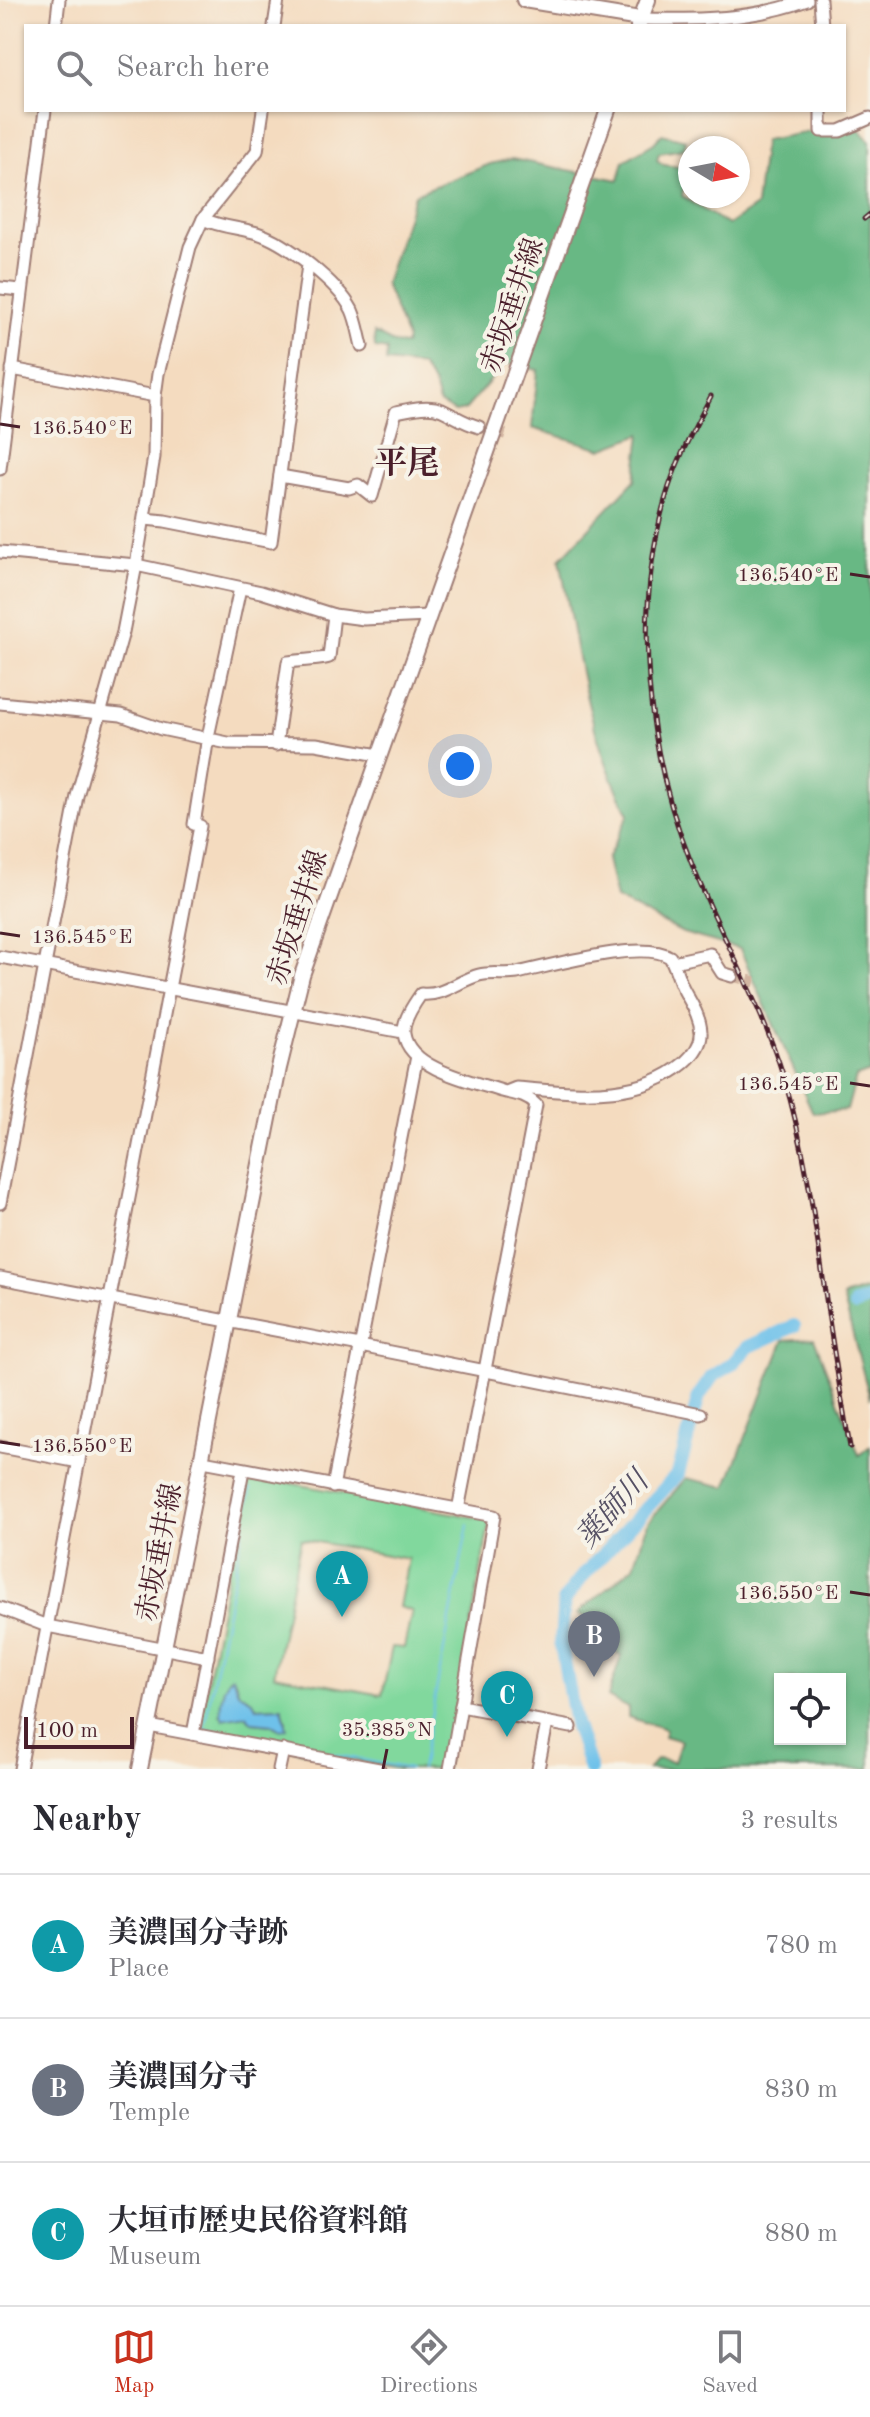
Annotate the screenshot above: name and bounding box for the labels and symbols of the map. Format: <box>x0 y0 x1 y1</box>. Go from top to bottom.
north arrow <box>678 136 750 208</box>
street label: 赤坂垂井線 <box>475 234 550 377</box>
text: 136.540°E <box>32 419 132 439</box>
district label: 平尾 <box>375 446 439 481</box>
text: 136.540°E <box>738 566 838 586</box>
your location <box>440 746 480 786</box>
street label: 赤坂垂井線 <box>261 846 334 989</box>
text: 136.545°E <box>32 928 132 948</box>
text: 136.545°E <box>738 1075 838 1095</box>
text: 136.550°E <box>32 1437 132 1457</box>
water label: 薬師川 <box>570 1463 657 1554</box>
street label: 赤坂垂井線 <box>131 1481 188 1624</box>
pin: A <box>316 1551 368 1617</box>
text: 136.550°E <box>738 1584 838 1604</box>
pin: B <box>568 1611 620 1677</box>
pin: C <box>481 1671 533 1737</box>
scale bar <box>24 1713 134 1749</box>
text: 35.385°N <box>342 1721 432 1741</box>

